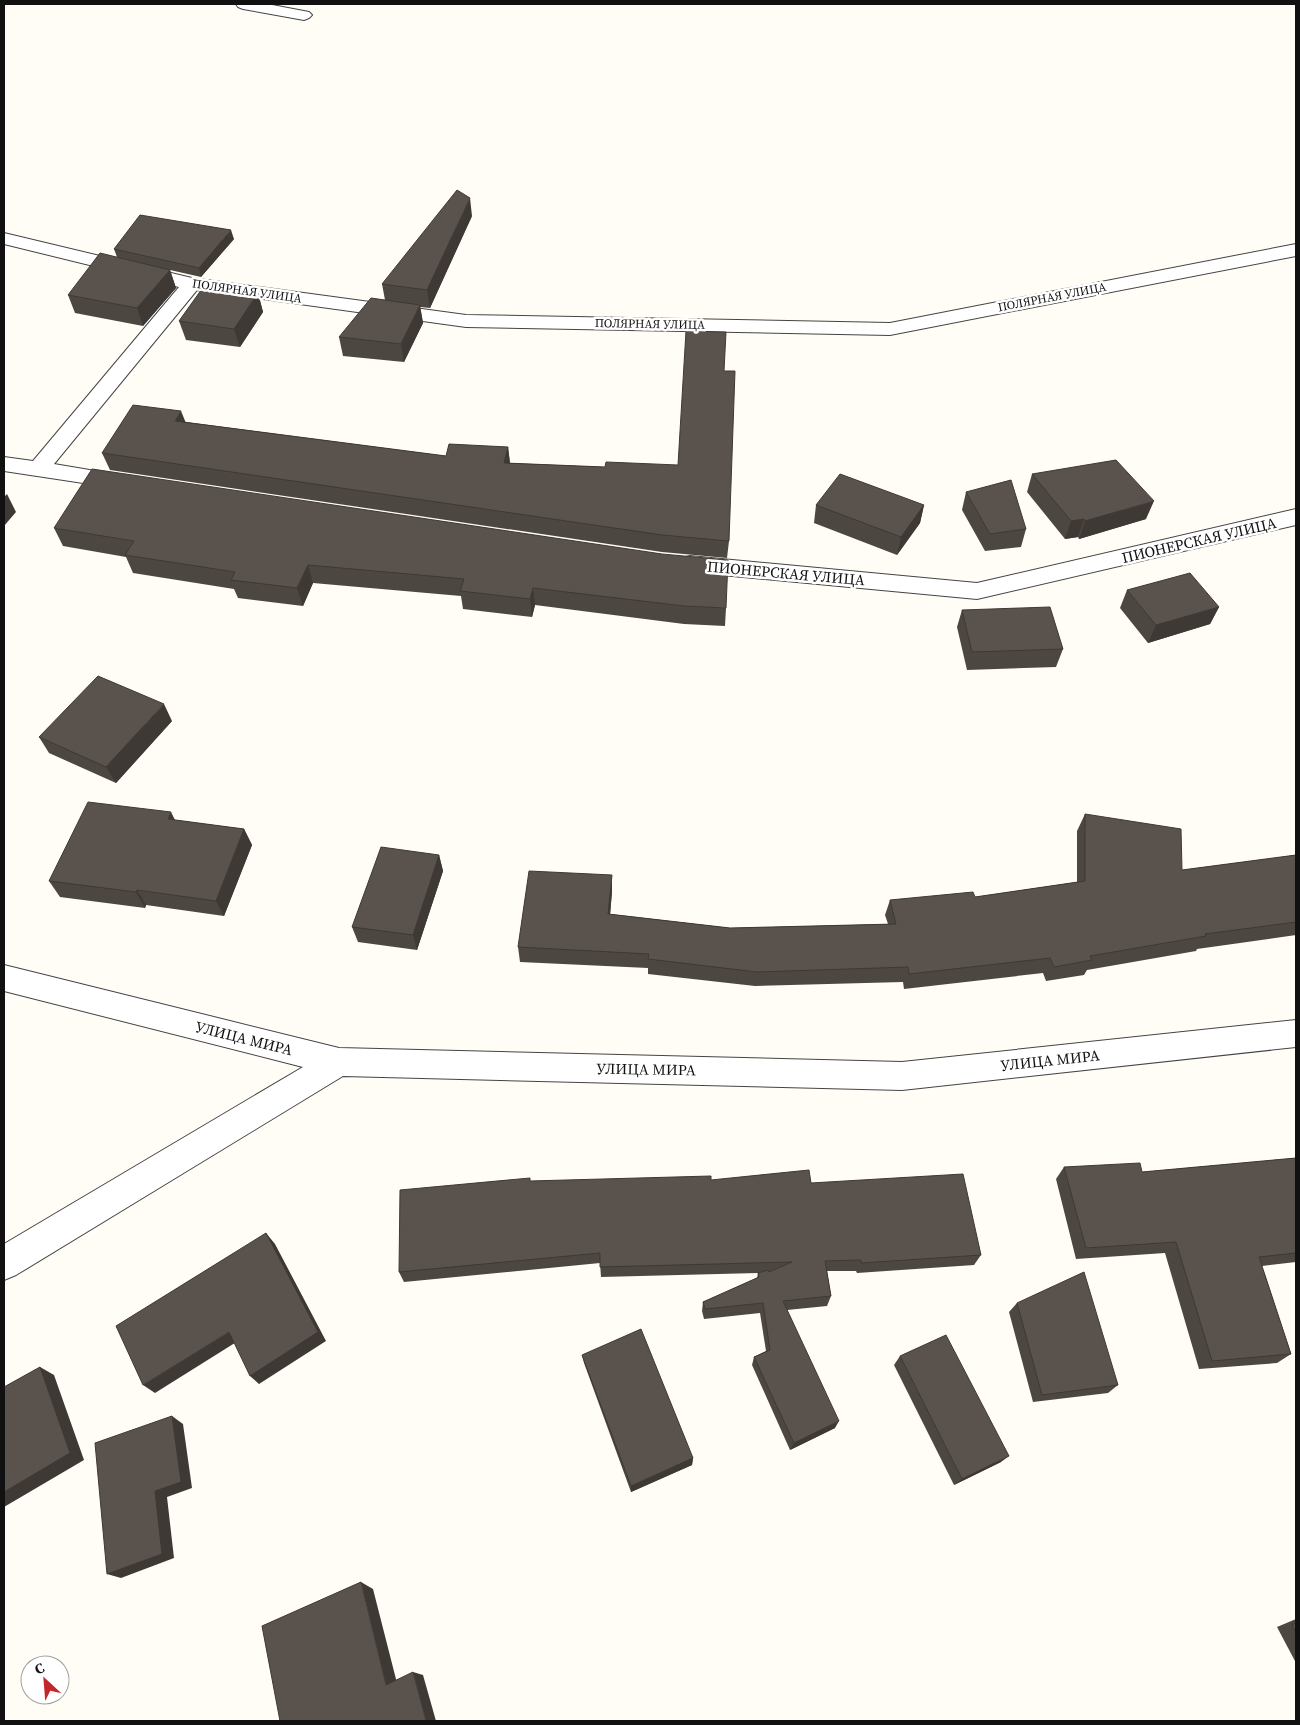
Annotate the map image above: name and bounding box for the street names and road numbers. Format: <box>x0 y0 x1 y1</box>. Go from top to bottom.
street label: ПОЛЯРНАЯ УЛИЦА <box>191 275 303 307</box>
street label: ПОЛЯРНАЯ УЛИЦА <box>996 279 1108 315</box>
street label: ПОЛЯРНАЯ УЛИЦА <box>595 315 705 333</box>
street label: ПИОНЕРСКАЯ УЛИЦА <box>1120 512 1278 568</box>
street label: ПИОНЕРСКАЯ УЛИЦА <box>706 556 866 590</box>
street label: УЛИЦА МИРА <box>193 1016 295 1060</box>
street label: УЛИЦА МИРА <box>999 1044 1101 1076</box>
street label: УЛИЦА МИРА <box>596 1058 696 1080</box>

